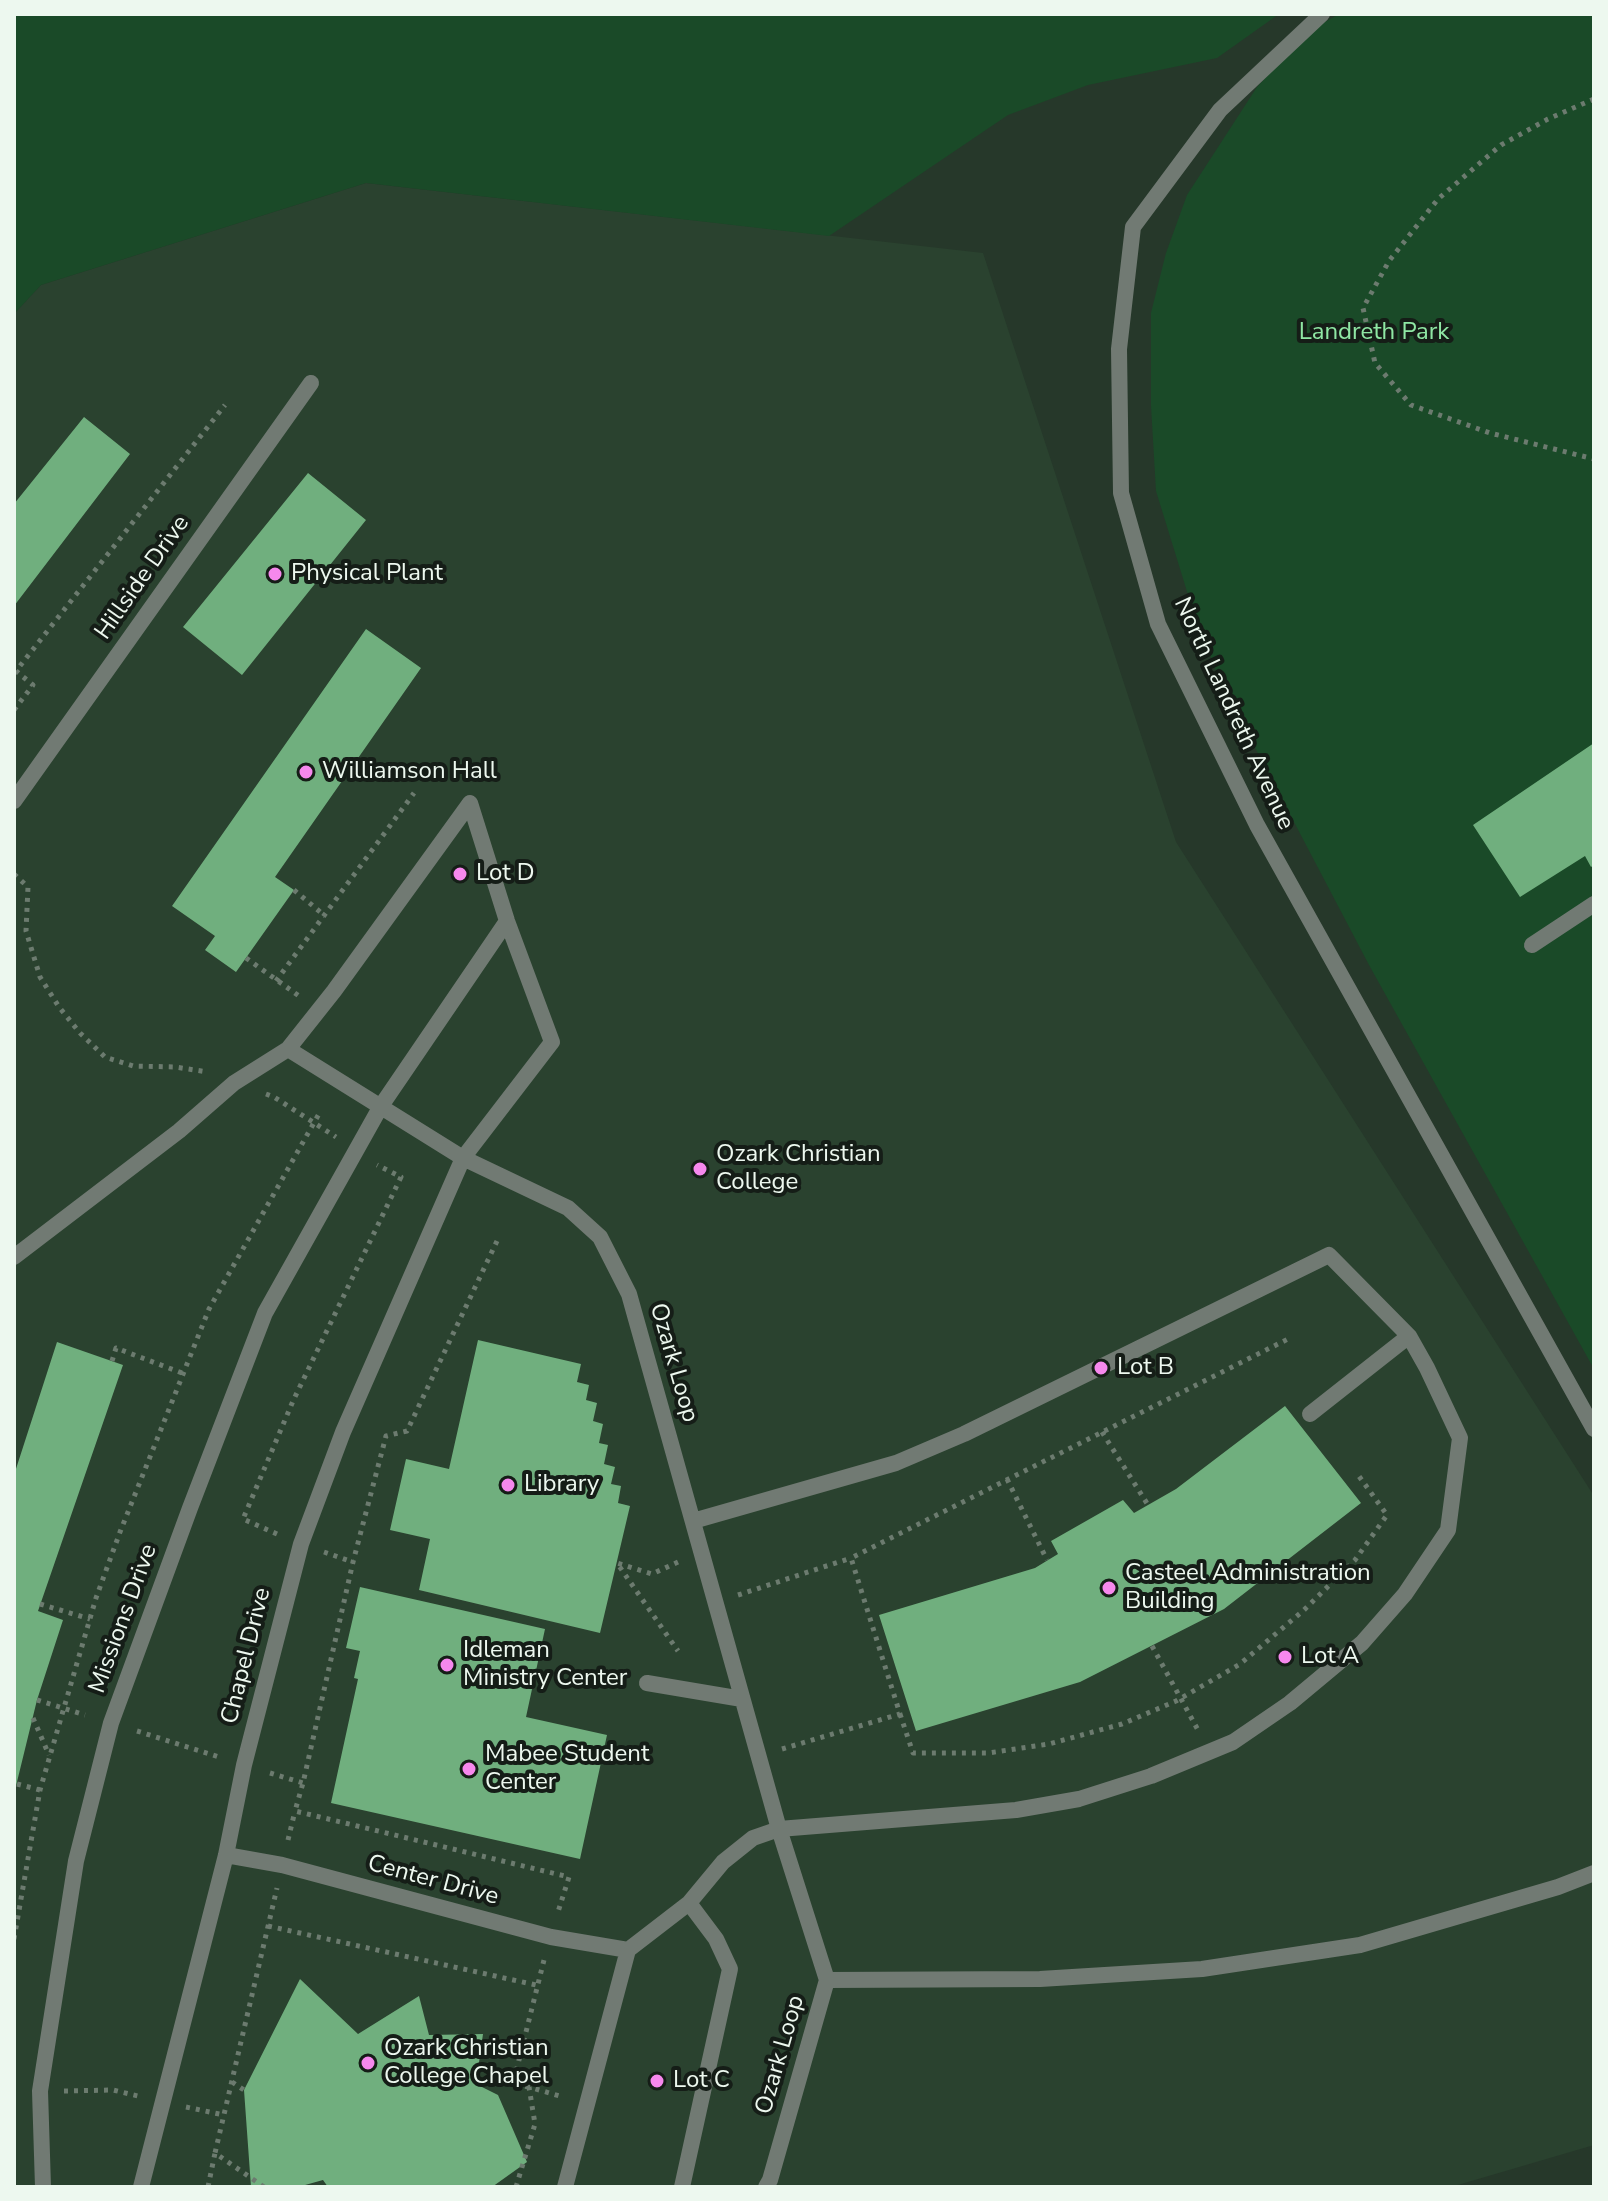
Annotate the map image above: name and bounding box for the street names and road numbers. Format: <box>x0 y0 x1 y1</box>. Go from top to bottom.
street label: Hillside Drive <box>90 510 196 646</box>
street label: North Landreth Avenue <box>1166 593 1300 835</box>
street label: Ozark Loop <box>642 1300 704 1426</box>
street label: Missions Drive <box>84 1541 164 1697</box>
street label: Chapel Drive <box>216 1585 278 1727</box>
street label: Center Drive <box>364 1850 502 1912</box>
street label: Ozark Loop <box>750 1992 812 2118</box>

